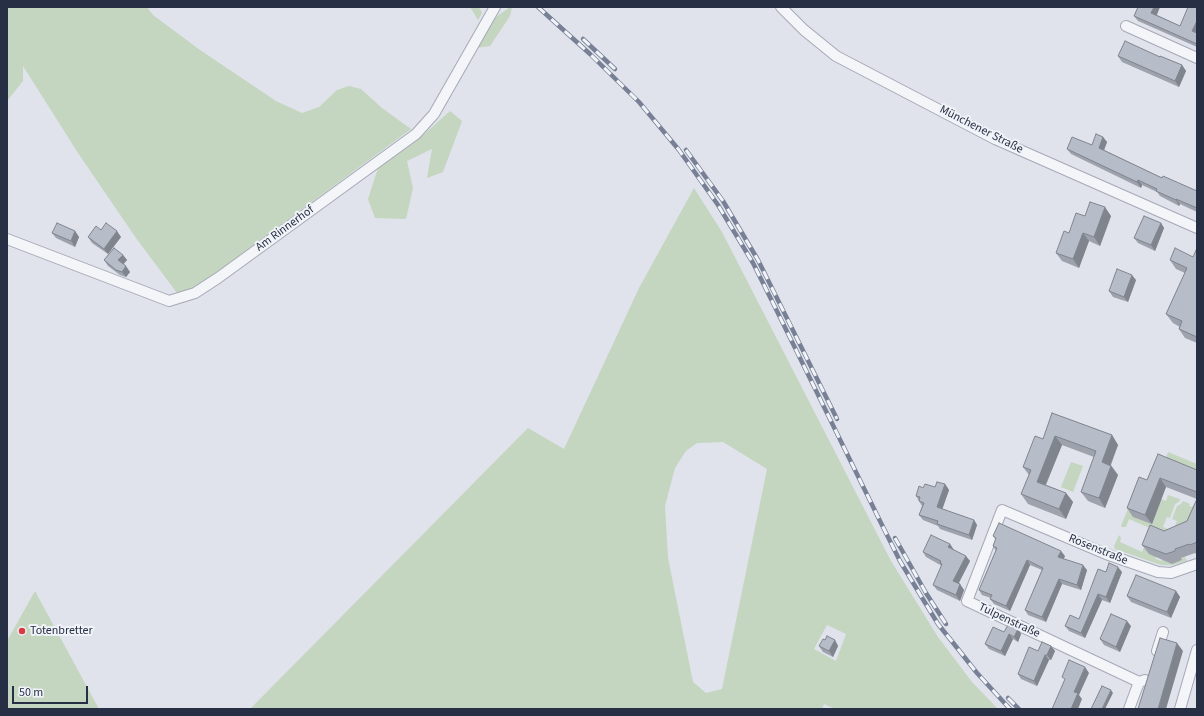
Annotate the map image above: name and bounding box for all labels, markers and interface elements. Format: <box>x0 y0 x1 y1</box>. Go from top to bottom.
street label: Münchener Straße <box>937 103 1025 157</box>
street label: Am Rinnerhof <box>253 203 317 255</box>
street label: Rosenstraße <box>1066 532 1130 568</box>
street label: Tulpenstraße <box>976 600 1042 642</box>
place label: Totenbretter <box>30 624 93 638</box>
marker: Totenbretter <box>17 626 27 636</box>
scale bar <box>14 678 90 704</box>
text: 50 m <box>19 684 43 701</box>

